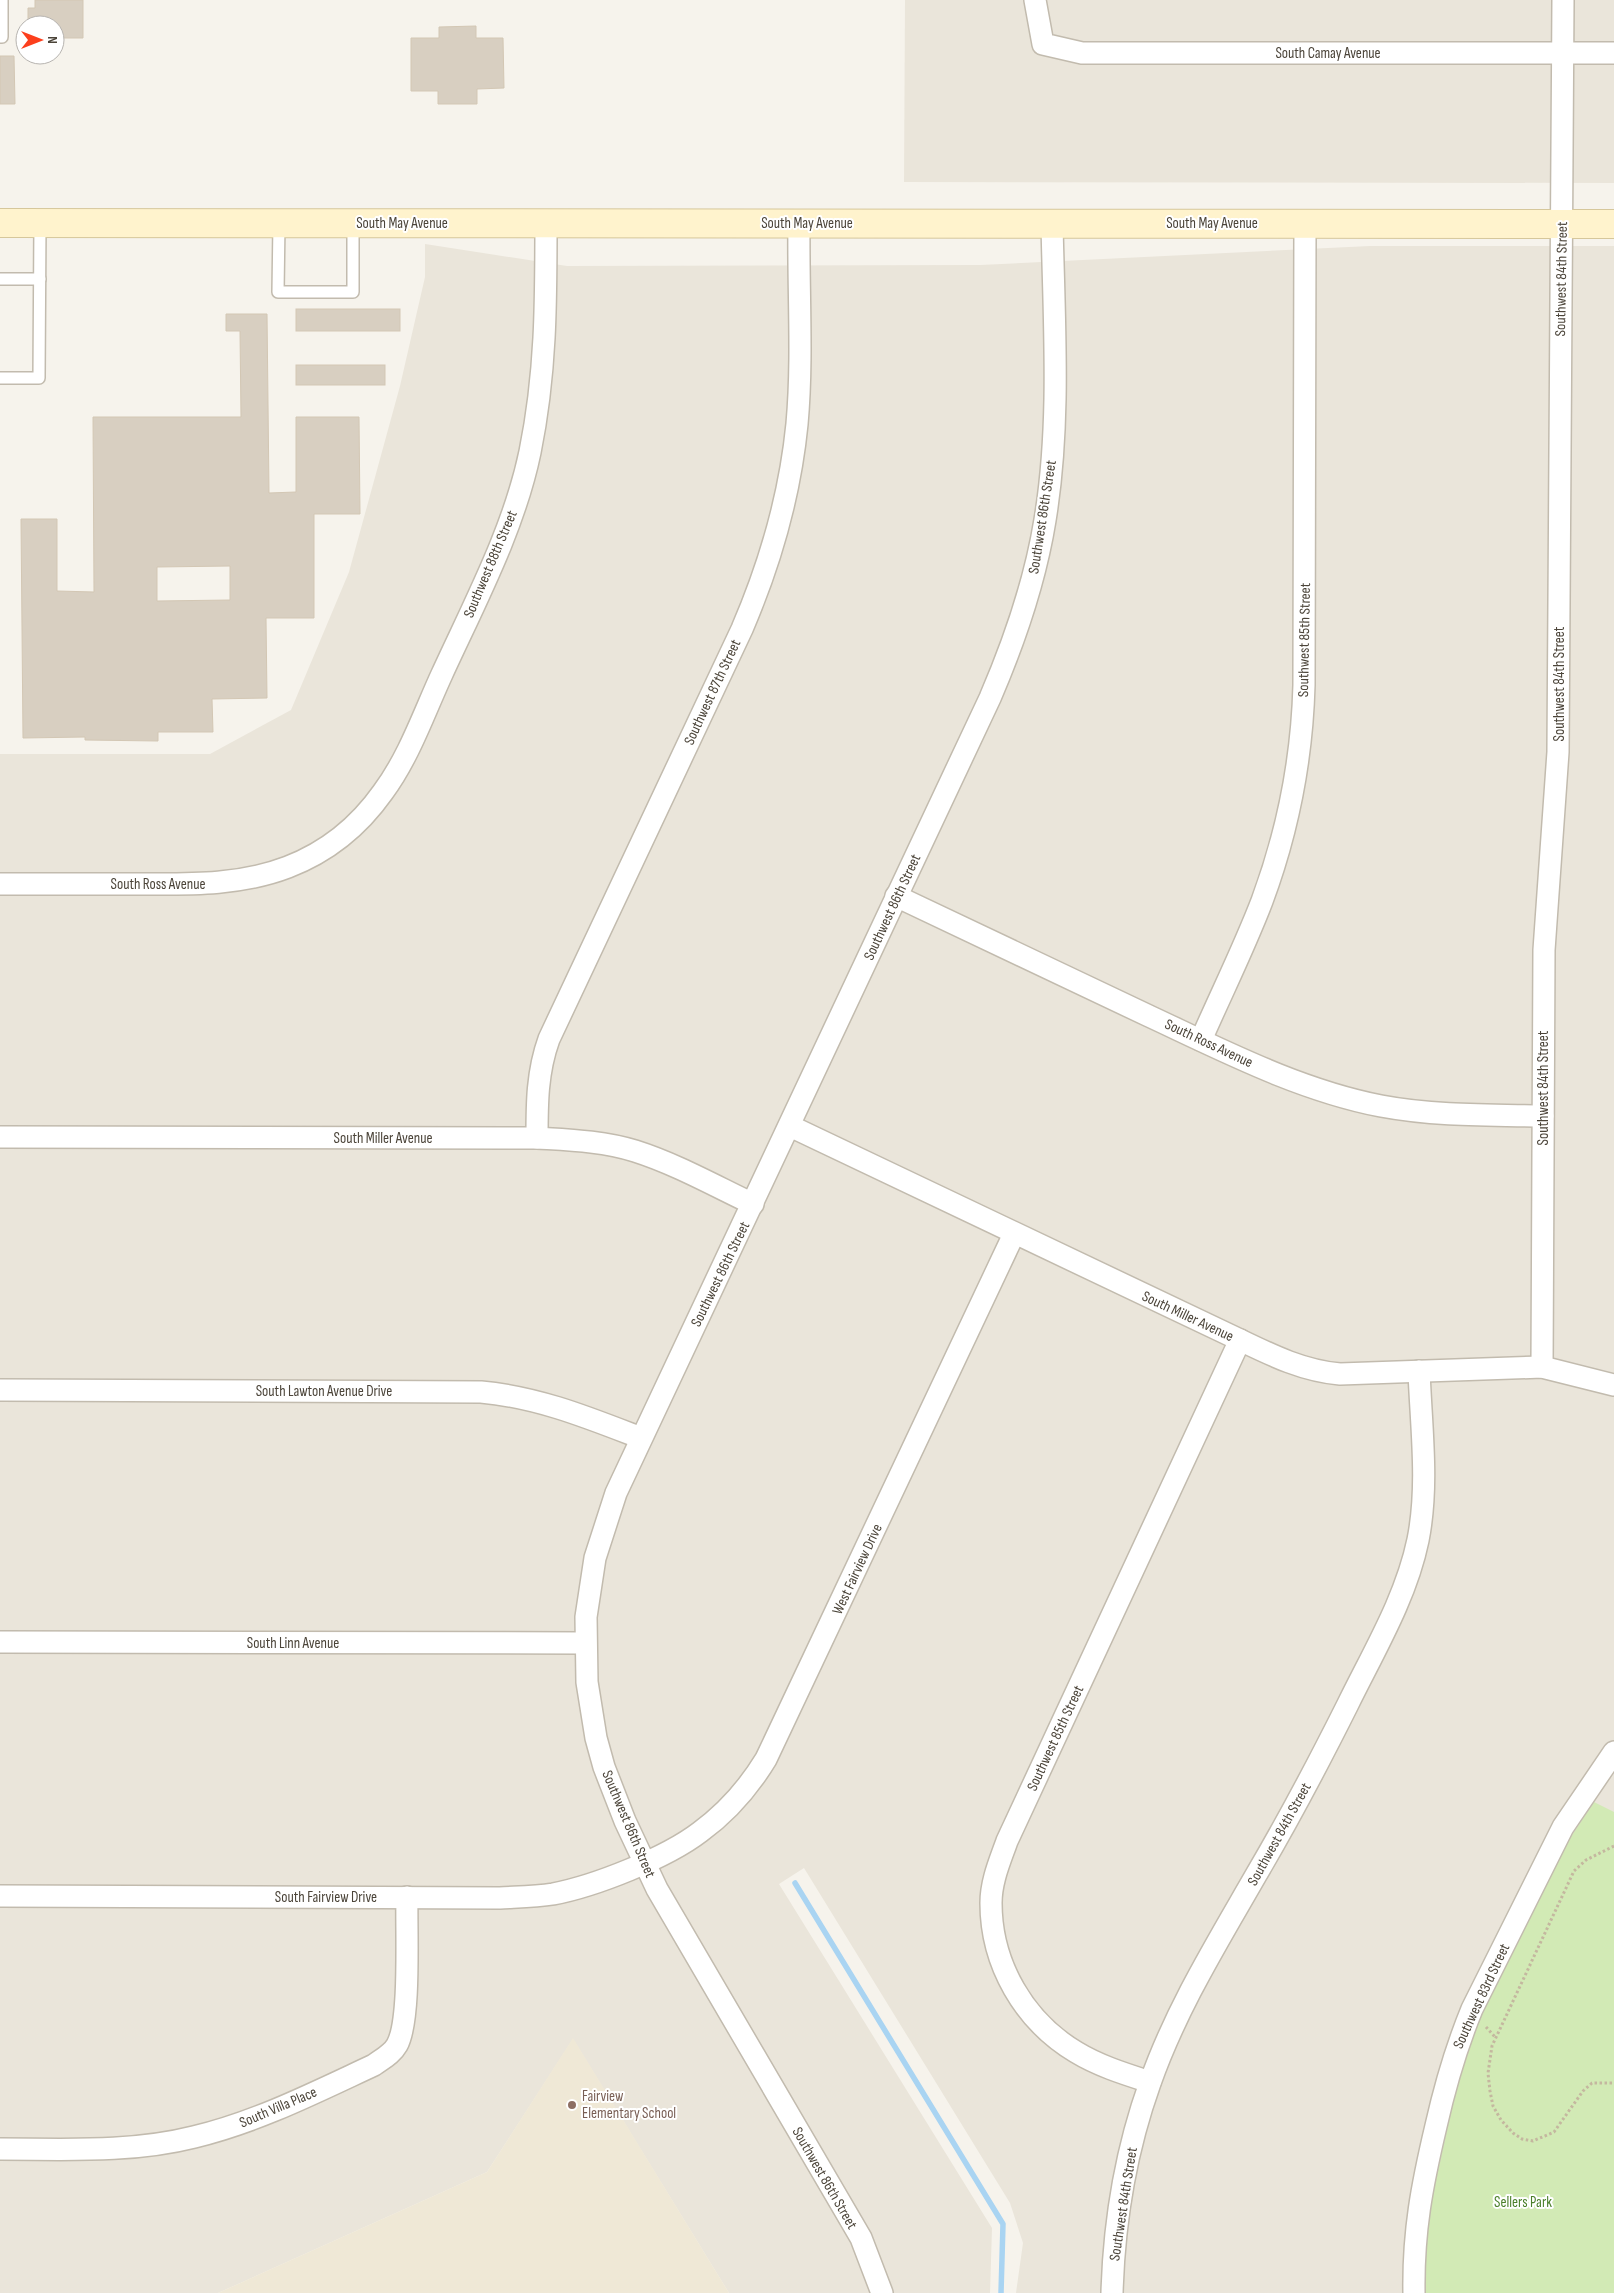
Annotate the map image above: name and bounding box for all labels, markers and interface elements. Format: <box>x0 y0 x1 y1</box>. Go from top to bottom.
north arrow <box>15 15 65 65</box>
text: N <box>44 36 61 44</box>
street label: South Camay Avenue <box>1275 44 1381 63</box>
street label: South May Avenue <box>356 214 448 233</box>
street label: South May Avenue <box>761 214 853 233</box>
street label: South May Avenue <box>1166 214 1258 233</box>
street label: Southwest 84th Street <box>1551 221 1572 337</box>
street label: Southwest 86th Street <box>1024 458 1061 575</box>
street label: Southwest 88th Street <box>459 507 522 621</box>
street label: Southwest 85th Street <box>1294 582 1315 697</box>
street label: Southwest 84th Street <box>1550 626 1569 741</box>
street label: Southwest 87th Street <box>680 636 745 748</box>
street label: Southwest 86th Street <box>860 851 926 963</box>
street label: South Ross Avenue <box>111 875 205 894</box>
street label: South Ross Avenue <box>1162 1015 1256 1072</box>
street label: Southwest 84th Street <box>1534 1030 1553 1145</box>
street label: South Miller Avenue <box>334 1129 432 1148</box>
street label: Southwest 86th Street <box>687 1218 754 1330</box>
street label: South Miller Avenue <box>1139 1287 1237 1346</box>
street label: South Lawton Avenue Drive <box>256 1382 392 1401</box>
street label: West Fairview Drive <box>828 1521 887 1618</box>
street label: South Linn Avenue <box>247 1634 339 1653</box>
street label: Southwest 85th Street <box>1023 1682 1088 1794</box>
street label: Southwest 86th Street <box>597 1768 660 1881</box>
street label: Southwest 84th Street <box>1243 1779 1316 1889</box>
street label: South Fairview Drive <box>275 1888 377 1907</box>
street label: Southwest 83rd Street <box>1449 1940 1514 2052</box>
street label: South Villa Place <box>237 2083 320 2132</box>
place label: Fairview Elementary School <box>582 2087 676 2123</box>
marker: Fairview Elementary School <box>566 2099 578 2111</box>
street label: Southwest 86th Street <box>788 2124 862 2233</box>
street label: Southwest 84th Street <box>1105 2145 1142 2262</box>
park label: Sellers Park <box>1494 2193 1552 2212</box>

